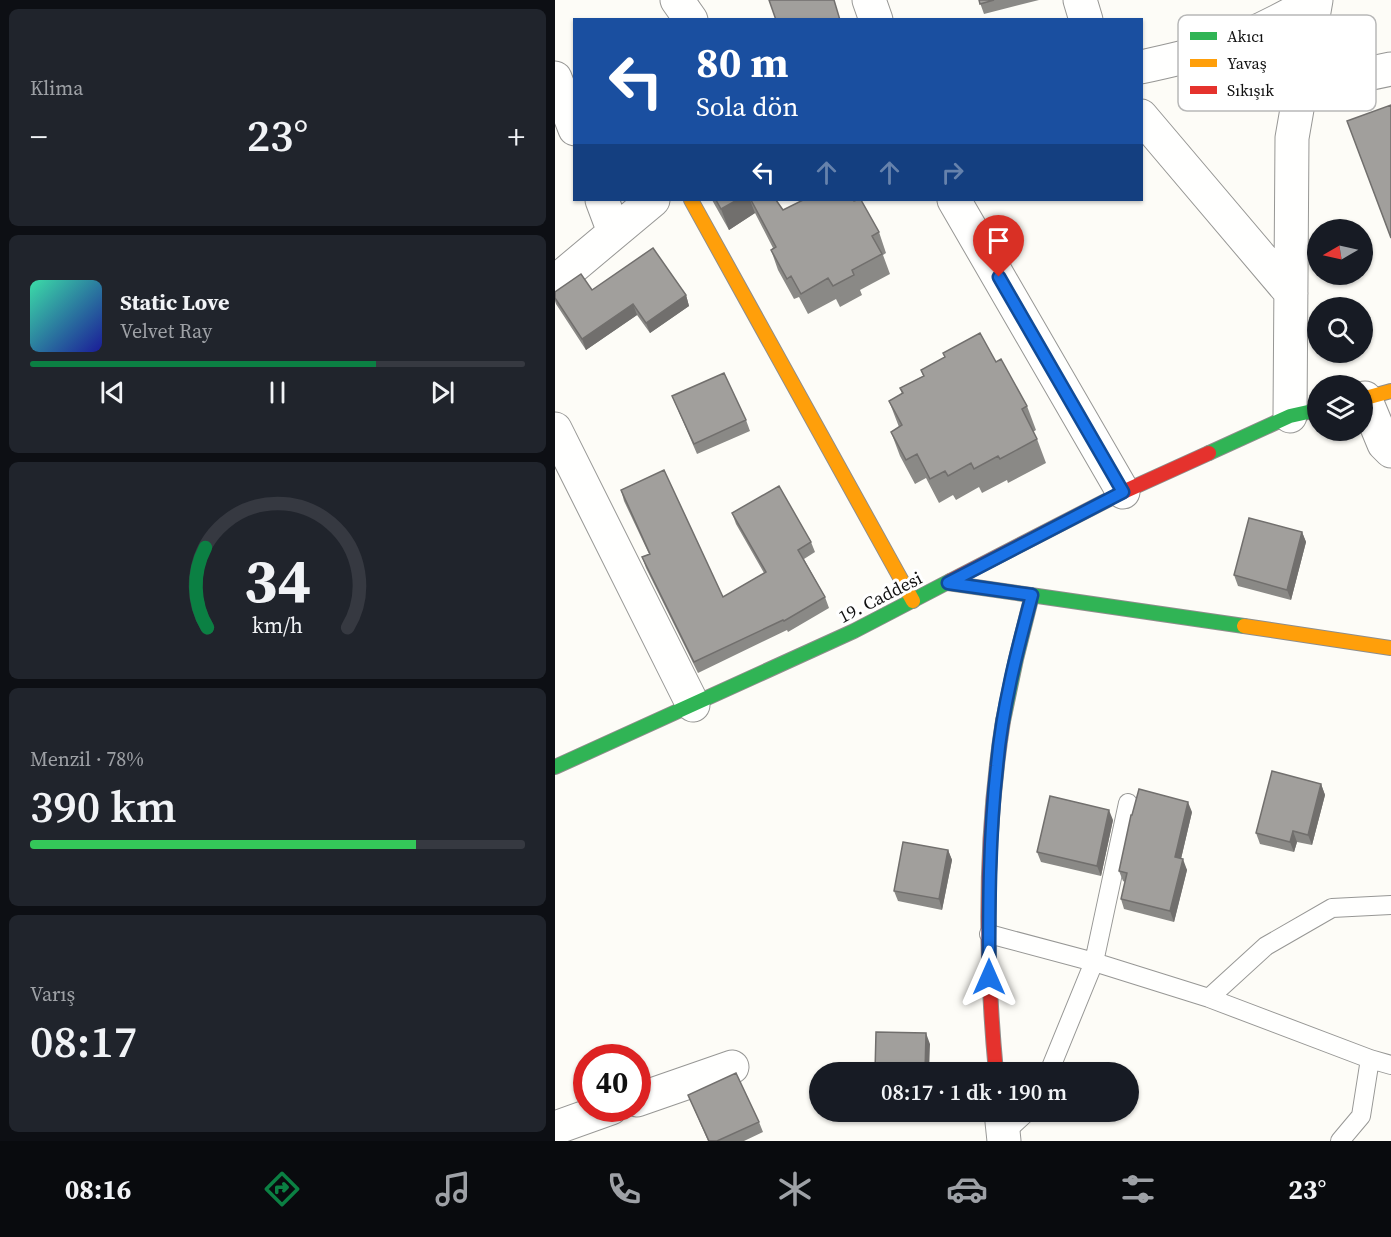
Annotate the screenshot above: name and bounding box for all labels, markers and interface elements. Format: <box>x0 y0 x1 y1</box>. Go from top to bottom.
legend <box>1178 15 1376 111</box>
text: Akıcı <box>1227 25 1264 47</box>
text: 80 m <box>696 33 789 91</box>
icon: left <box>597 42 675 120</box>
text: Yavaş <box>1227 52 1267 74</box>
text: Klima <box>30 74 83 102</box>
text: Sıkışık <box>1227 79 1274 101</box>
text: Sola dön <box>696 88 799 125</box>
text: 23° <box>247 104 308 166</box>
text: − <box>30 114 48 159</box>
text: + <box>508 114 525 159</box>
icon: left <box>747 156 780 189</box>
icon: ahead <box>810 156 843 189</box>
icon: ahead <box>873 156 906 189</box>
icon: right <box>936 156 969 189</box>
pin <box>973 215 1024 277</box>
north arrow <box>1307 219 1373 285</box>
map controls <box>1307 219 1373 441</box>
icon: arrive <box>982 224 1015 257</box>
text: Static Love <box>120 287 230 317</box>
button: search <box>1307 297 1373 363</box>
text: Velvet Ray <box>120 317 212 345</box>
button: layers <box>1307 375 1373 441</box>
icon: previous <box>96 376 129 409</box>
icon: pause <box>261 376 294 409</box>
icon: next <box>426 376 459 409</box>
text: 34 <box>244 537 311 623</box>
street label: 19. Caddesi <box>834 565 926 629</box>
text: km/h <box>252 611 303 640</box>
text: Menzil · 78% <box>30 745 144 773</box>
text: 390 km <box>30 775 177 837</box>
position arrow <box>957 945 1021 1009</box>
text: Varış <box>30 980 75 1008</box>
text: 08:17 <box>30 1010 137 1072</box>
speed limit sign: 40 <box>573 1044 651 1122</box>
text: 08:17 · 1 dk · 190 m <box>881 1077 1067 1107</box>
icon: directions <box>261 1168 303 1210</box>
icon: music <box>432 1168 474 1210</box>
icon: phone <box>603 1168 645 1210</box>
icon: climate <box>774 1168 816 1210</box>
icon: car <box>946 1168 988 1210</box>
icon: filters <box>1117 1168 1159 1210</box>
text: 08:16 <box>65 1171 131 1208</box>
text: 23° <box>1288 1171 1326 1208</box>

